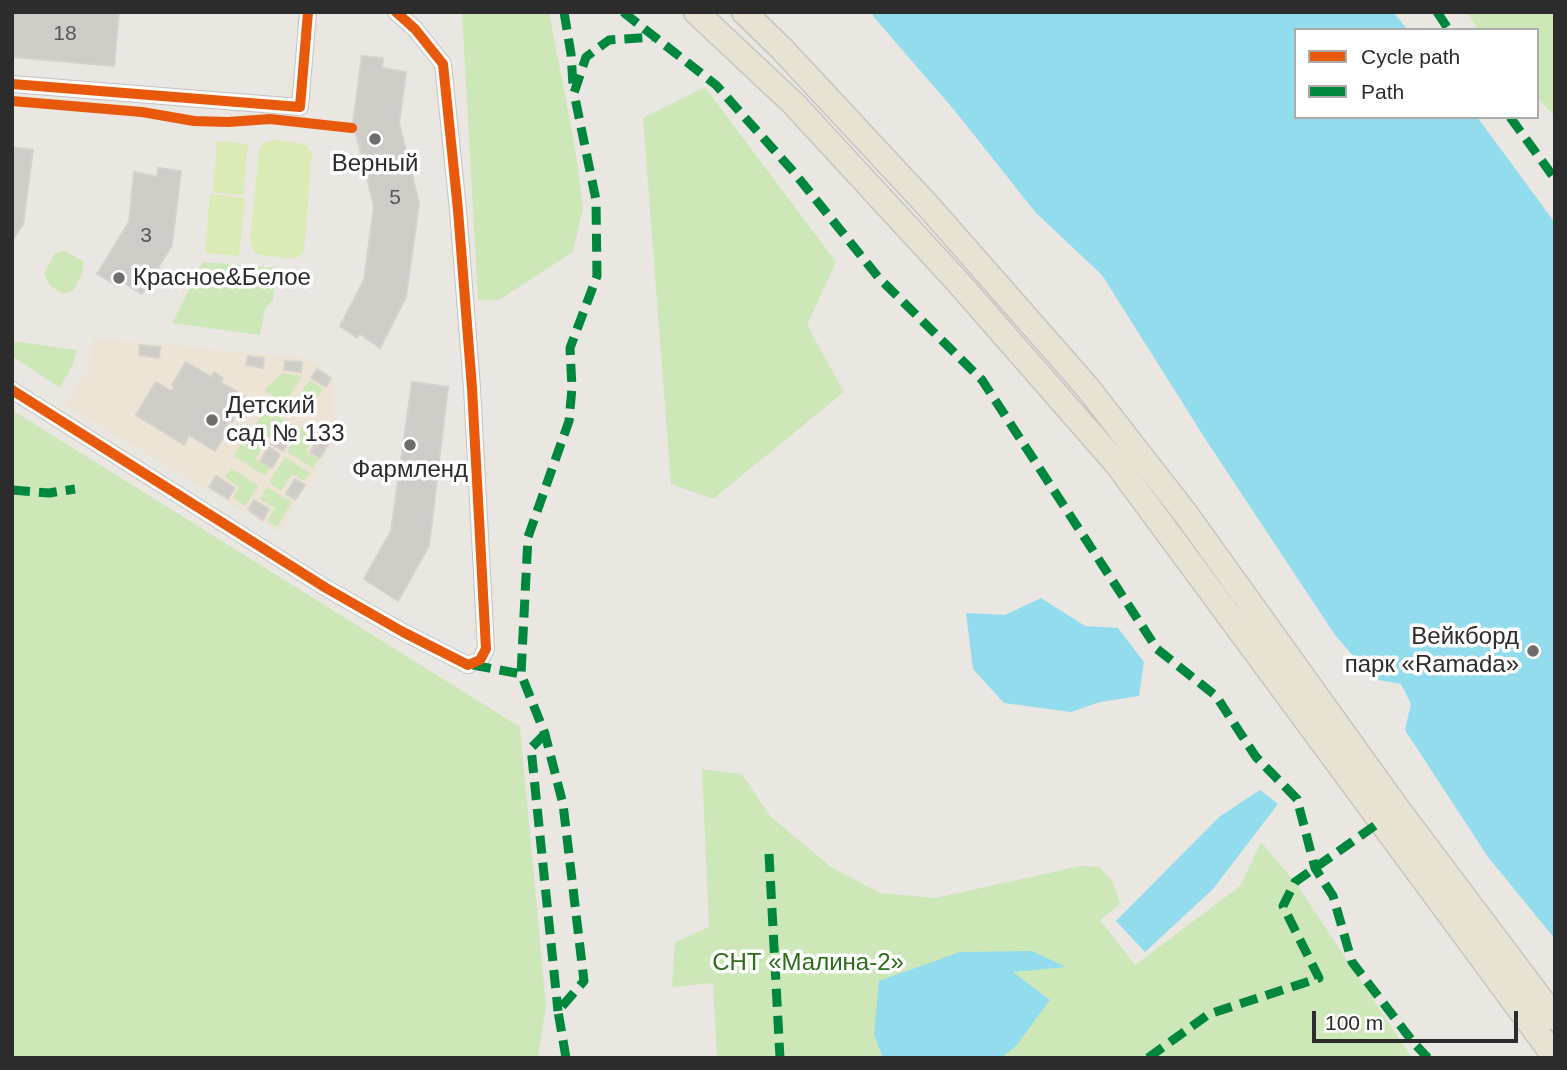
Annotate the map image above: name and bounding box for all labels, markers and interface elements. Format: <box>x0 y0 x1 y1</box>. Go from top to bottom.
house number: 18 <box>53 21 77 47</box>
legend <box>1294 28 1539 119</box>
text: Cycle path <box>1361 45 1460 68</box>
text: Path <box>1361 80 1404 103</box>
marker: Верный <box>367 131 383 147</box>
place label: Верный <box>332 150 418 178</box>
house number: 5 <box>389 185 401 211</box>
house number: 3 <box>140 223 152 249</box>
place label: Красное&Белое <box>133 264 311 292</box>
marker: Красное&Белое <box>111 270 127 286</box>
place label: Детский сад № 133 <box>226 392 344 448</box>
marker: Детский сад № 133 <box>204 412 220 428</box>
marker: Фармленд <box>402 437 418 453</box>
place label: Фармленд <box>352 456 468 484</box>
place label: Вейкборд парк «Ramada» <box>1345 623 1519 679</box>
marker: Вейкборд парк «Ramada» <box>1525 643 1541 659</box>
park label: СНТ «Малина-2» <box>712 949 904 977</box>
scale bar <box>1315 996 1522 1040</box>
text: 100 m <box>1325 1011 1383 1034</box>

